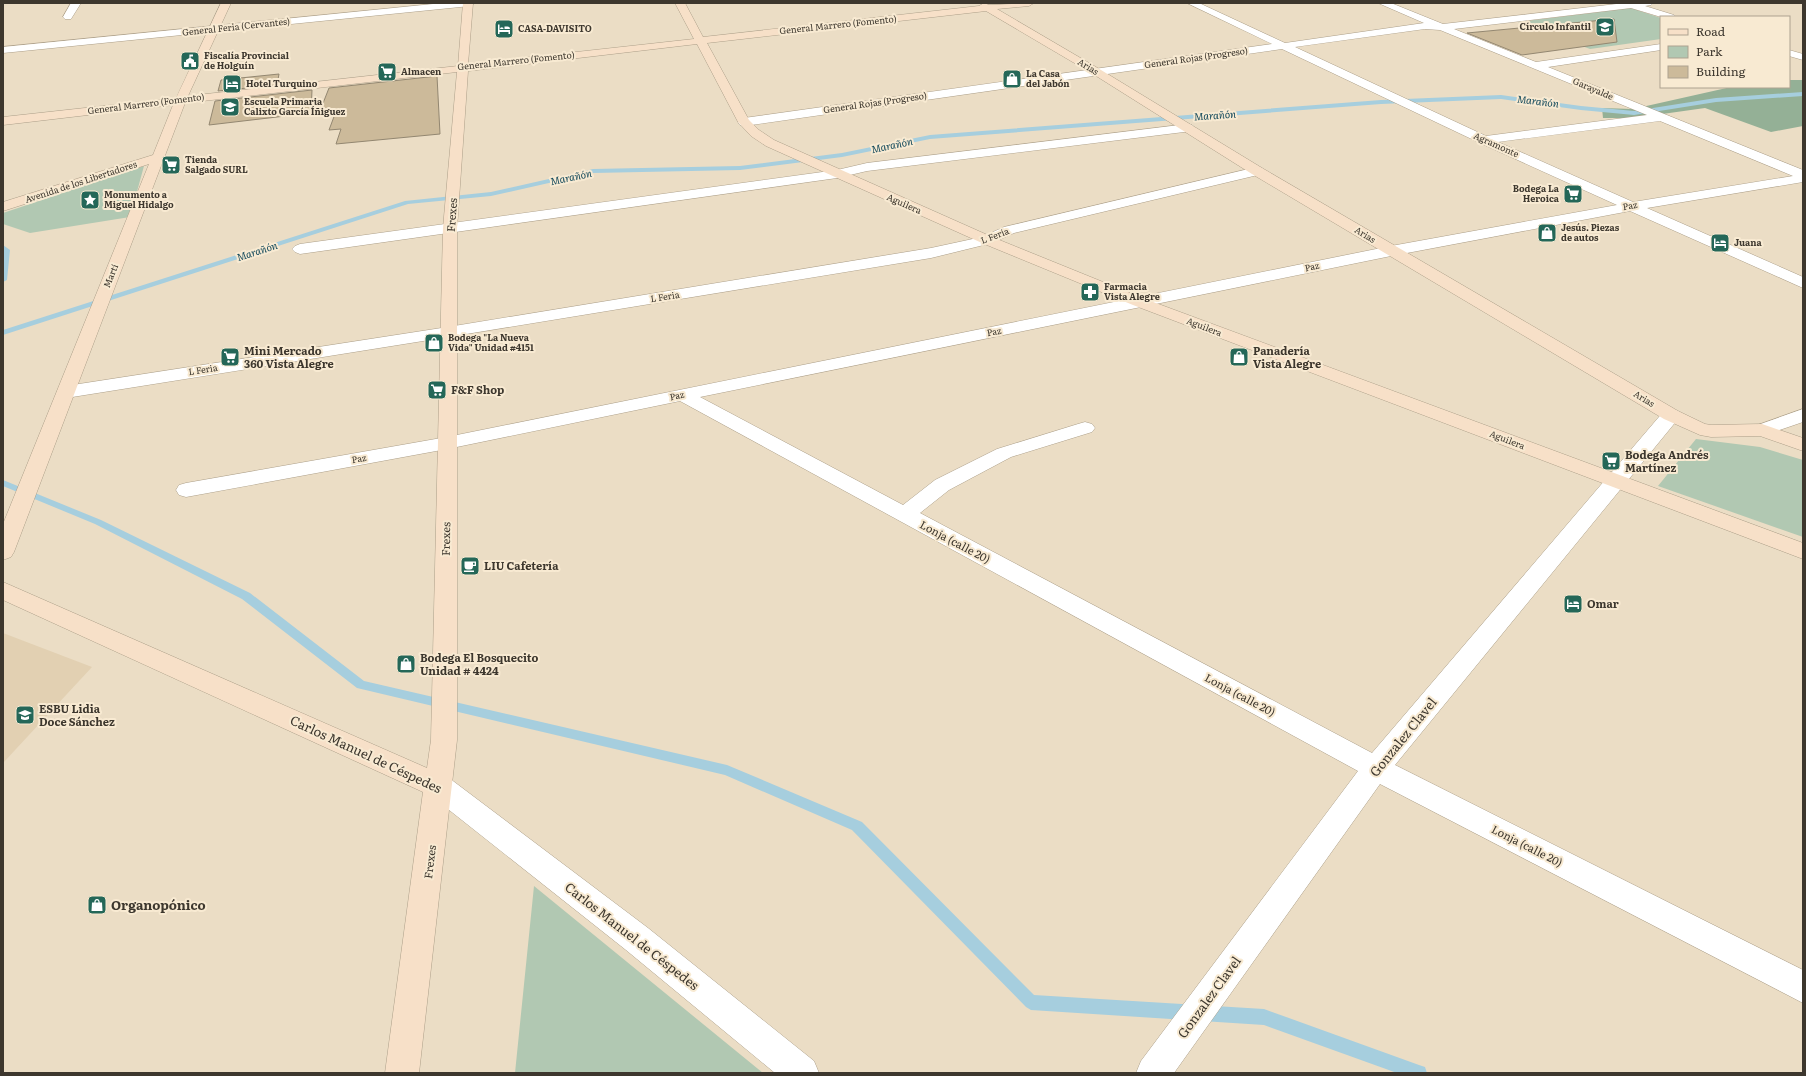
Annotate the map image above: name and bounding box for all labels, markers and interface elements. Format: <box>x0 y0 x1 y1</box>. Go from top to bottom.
street label: General Marrero (Fomento) <box>779 11 897 37</box>
street label: General Feria (Cervantes) <box>181 13 291 39</box>
school or university icon: Círculo Infantil <box>1594 16 1616 38</box>
legend <box>1660 16 1790 88</box>
hotel icon: CASA-DAVISITO <box>493 18 515 40</box>
place label: Círculo Infantil <box>1520 19 1592 33</box>
place label: CASA-DAVISITO <box>518 21 592 35</box>
text: Road <box>1696 22 1726 40</box>
text: Park <box>1696 42 1723 60</box>
street label: General Rojas (Progreso) <box>1143 43 1249 71</box>
street label: General Marrero (Fomento) <box>457 47 575 73</box>
place label: Fiscalía Provincial de Holguín <box>204 48 290 72</box>
public building icon: Fiscalía Provincial de Holguín <box>179 50 201 72</box>
street label: Arias <box>1075 54 1102 78</box>
supermarket icon: Almacen <box>376 61 398 83</box>
text: Building <box>1696 62 1746 80</box>
place label: Almacen <box>401 64 442 78</box>
place label: La Casa del Jabón <box>1026 66 1070 90</box>
shop icon: La Casa del Jabón <box>1001 68 1023 90</box>
hotel icon: Hotel Turquino <box>221 73 243 95</box>
street label: Garayalde <box>1571 73 1616 103</box>
place label: Hotel Turquino <box>246 76 318 90</box>
street label: General Rojas (Progreso) <box>822 88 928 116</box>
street label: General Marrero (Fomento) <box>87 89 205 117</box>
water label: Marañón <box>1516 90 1560 111</box>
place label: Escuela Primaria Calixto García Íñiguez <box>244 94 345 118</box>
school or university icon: Escuela Primaria Calixto García Íñiguez <box>219 96 241 118</box>
water label: Marañón <box>1193 106 1236 123</box>
street label: Agramonte <box>1471 128 1522 160</box>
water label: Marañón <box>870 133 914 156</box>
place label: Tienda Salgado SURL <box>185 152 248 176</box>
supermarket icon: Tienda Salgado SURL <box>160 154 182 176</box>
street label: Avenida de los Libertadores <box>23 156 138 206</box>
water label: Marañón <box>549 165 593 188</box>
place label: Bodega La Heroica <box>1513 181 1560 205</box>
supermarket icon: Bodega La Heroica <box>1562 183 1584 205</box>
place label: Monumento a Miguel Hidalgo <box>104 187 174 211</box>
place icon: Monumento a Miguel Hidalgo <box>79 189 101 211</box>
street label: Aguilera <box>885 189 924 217</box>
street label: Frexes <box>442 197 460 232</box>
street label: Paz <box>1621 197 1639 213</box>
place label: Jesús. Piezas de autos <box>1561 220 1620 244</box>
street label: Arias <box>1352 222 1379 246</box>
shop icon: Jesús. Piezas de autos <box>1536 222 1558 244</box>
street label: L Feria <box>978 223 1011 247</box>
hotel icon: Juana <box>1709 232 1731 254</box>
place label: Juana <box>1734 235 1762 249</box>
water label: Marañón <box>235 237 279 264</box>
street label: Paz <box>1303 258 1321 274</box>
street label: Martí <box>99 262 121 290</box>
place label: Farmacia Vista Alegre <box>1104 279 1160 303</box>
pharmacy icon: Farmacia Vista Alegre <box>1079 281 1101 303</box>
street label: L Feria <box>649 287 681 305</box>
street label: Aguilera <box>1185 313 1224 339</box>
street label: Paz <box>985 323 1003 339</box>
place label: Bodega "La Nueva Vida" Unidad #4151 <box>448 330 534 354</box>
shop icon: Bodega "La Nueva Vida" Unidad #4151 <box>423 332 445 354</box>
place label: Mini Mercado 360 Vista Alegre <box>244 342 334 371</box>
place label: Panadería Vista Alegre <box>1253 342 1321 371</box>
supermarket icon: Mini Mercado 360 Vista Alegre <box>219 346 241 368</box>
shop icon: Panadería Vista Alegre <box>1228 346 1250 368</box>
street label: L Feria <box>187 360 219 378</box>
supermarket icon: F&F Shop <box>426 379 448 401</box>
place label: F&F Shop <box>451 381 504 397</box>
street label: Arias <box>1631 386 1658 410</box>
street label: Paz <box>668 387 686 403</box>
street label: Aguilera <box>1488 426 1527 452</box>
place label: Bodega Andrés Martínez <box>1625 446 1709 475</box>
street label: Paz <box>350 450 368 466</box>
supermarket icon: Bodega Andrés Martínez <box>1600 450 1622 472</box>
street label: Lonja (calle 20) <box>917 516 994 566</box>
street label: Frexes <box>437 522 453 556</box>
cafe icon: LIU Cafetería <box>459 555 481 577</box>
place label: LIU Cafetería <box>484 557 559 573</box>
hotel icon: Omar <box>1562 593 1584 615</box>
place label: Omar <box>1587 595 1619 611</box>
place label: Bodega El Bosquecito Unidad # 4424 <box>420 649 538 678</box>
shop icon: Bodega El Bosquecito Unidad # 4424 <box>395 653 417 675</box>
street label: Lonja (calle 20) <box>1202 669 1279 719</box>
street label: Gonzalez Clavel <box>1365 692 1441 780</box>
place label: ESBU Lidia Doce Sánchez <box>39 700 115 729</box>
school or university icon: ESBU Lidia Doce Sánchez <box>14 704 36 726</box>
street label: Carlos Manuel de Céspedes <box>287 710 445 797</box>
street label: Lonja (calle 20) <box>1489 820 1566 870</box>
street label: Frexes <box>419 844 439 880</box>
street label: Carlos Manuel de Céspedes <box>561 877 703 994</box>
shop icon: Organopónico <box>86 894 108 916</box>
place label: Organopónico <box>111 895 206 914</box>
street label: Gonzalez Clavel <box>1172 951 1245 1042</box>

